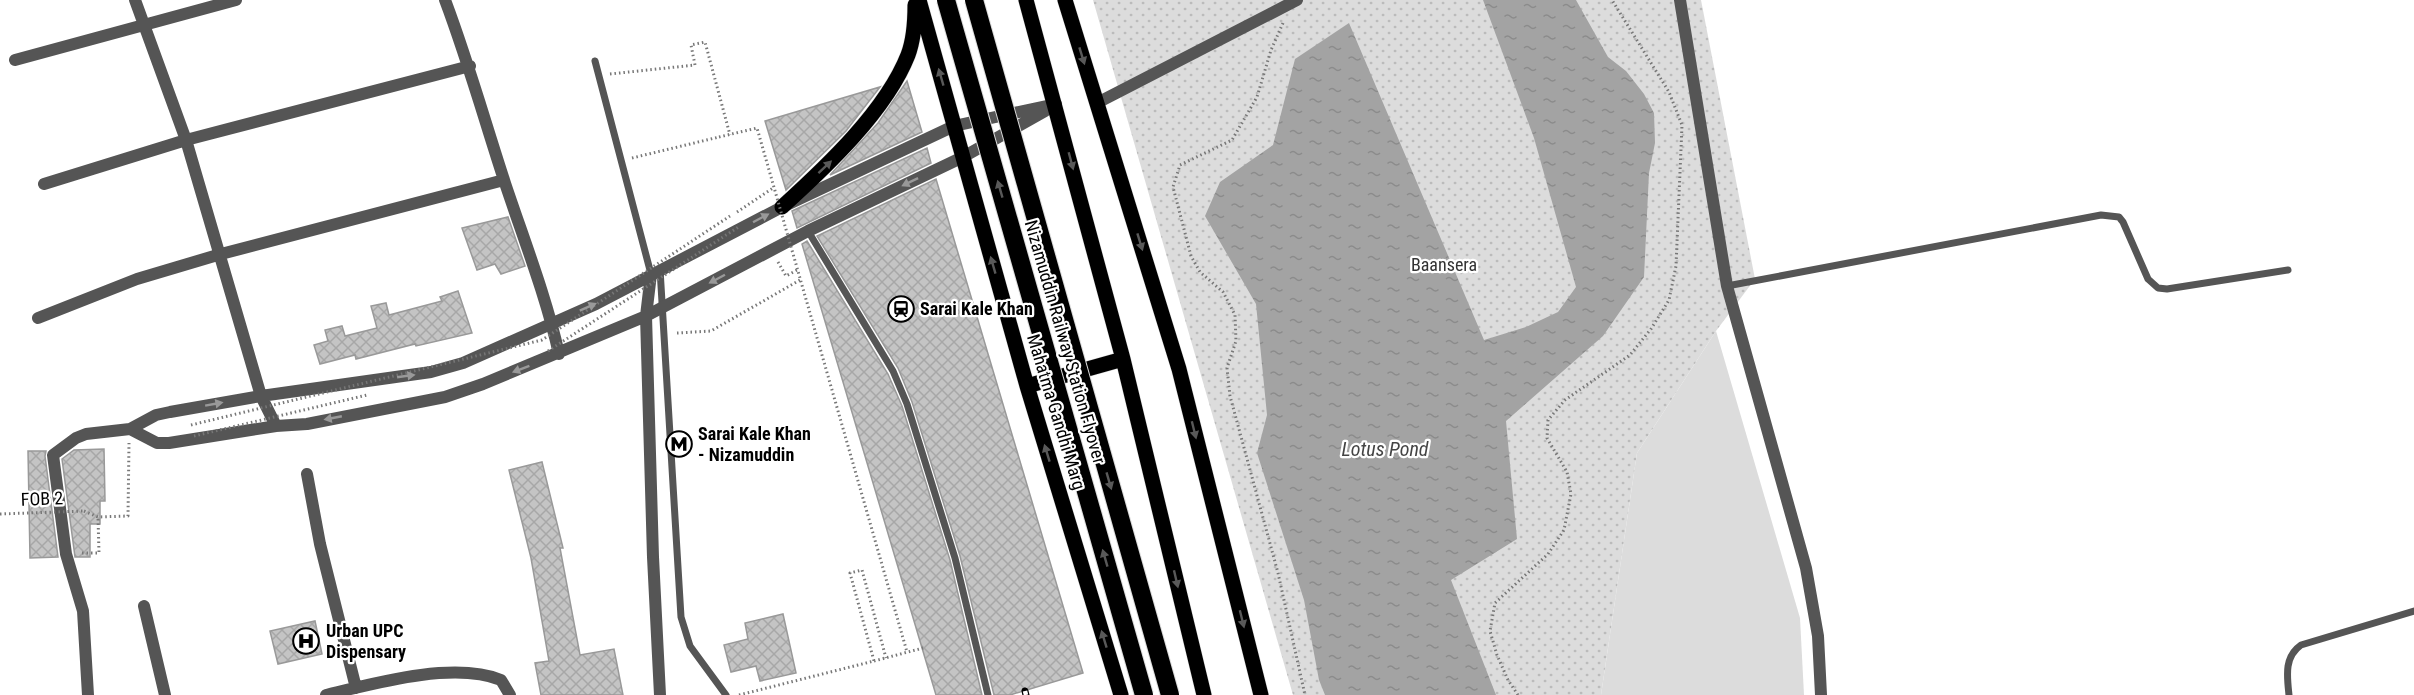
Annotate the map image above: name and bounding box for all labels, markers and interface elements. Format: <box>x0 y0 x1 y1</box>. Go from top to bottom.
one-way arrow <box>1078 47 1087 65</box>
one-way arrow <box>935 68 945 86</box>
one-way arrow <box>1067 152 1076 170</box>
one-way arrow <box>817 161 832 174</box>
one-way arrow <box>902 178 919 187</box>
one-way arrow <box>995 180 1004 198</box>
one-way arrow <box>753 213 770 223</box>
street label: Nizamuddin Railway Station Flyover <box>1021 218 1110 467</box>
one-way arrow <box>1135 233 1145 251</box>
park label: Baansera <box>1411 254 1477 275</box>
one-way arrow <box>988 256 997 274</box>
one-way arrow <box>708 273 726 283</box>
station icon: Sarai Kale Khan <box>886 294 916 324</box>
place label: Sarai Kale Khan <box>920 298 1033 319</box>
one-way arrow <box>579 302 597 311</box>
street label: Mahatma Gandhi Marg <box>1023 332 1090 492</box>
one-way arrow <box>512 364 530 374</box>
one-way arrow <box>397 371 416 380</box>
one-way arrow <box>204 400 223 409</box>
one-way arrow <box>324 414 343 423</box>
one-way arrow <box>1190 421 1199 439</box>
place label: Sarai Kale Khan - Nizamuddin <box>698 423 811 465</box>
metro station icon: Sarai Kale Khan - Nizamuddin <box>664 429 694 459</box>
water label: Lotus Pond <box>1342 437 1429 461</box>
one-way arrow <box>1042 443 1051 461</box>
one-way arrow <box>1105 472 1114 490</box>
street label: FOB 2 <box>20 487 64 510</box>
one-way arrow <box>1100 549 1109 567</box>
one-way arrow <box>1172 570 1182 588</box>
one-way arrow <box>1237 609 1247 628</box>
place label: Urban UPC Dispensary <box>326 620 406 662</box>
hospital icon: Urban UPC Dispensary <box>291 626 321 656</box>
one-way arrow <box>1099 630 1108 648</box>

